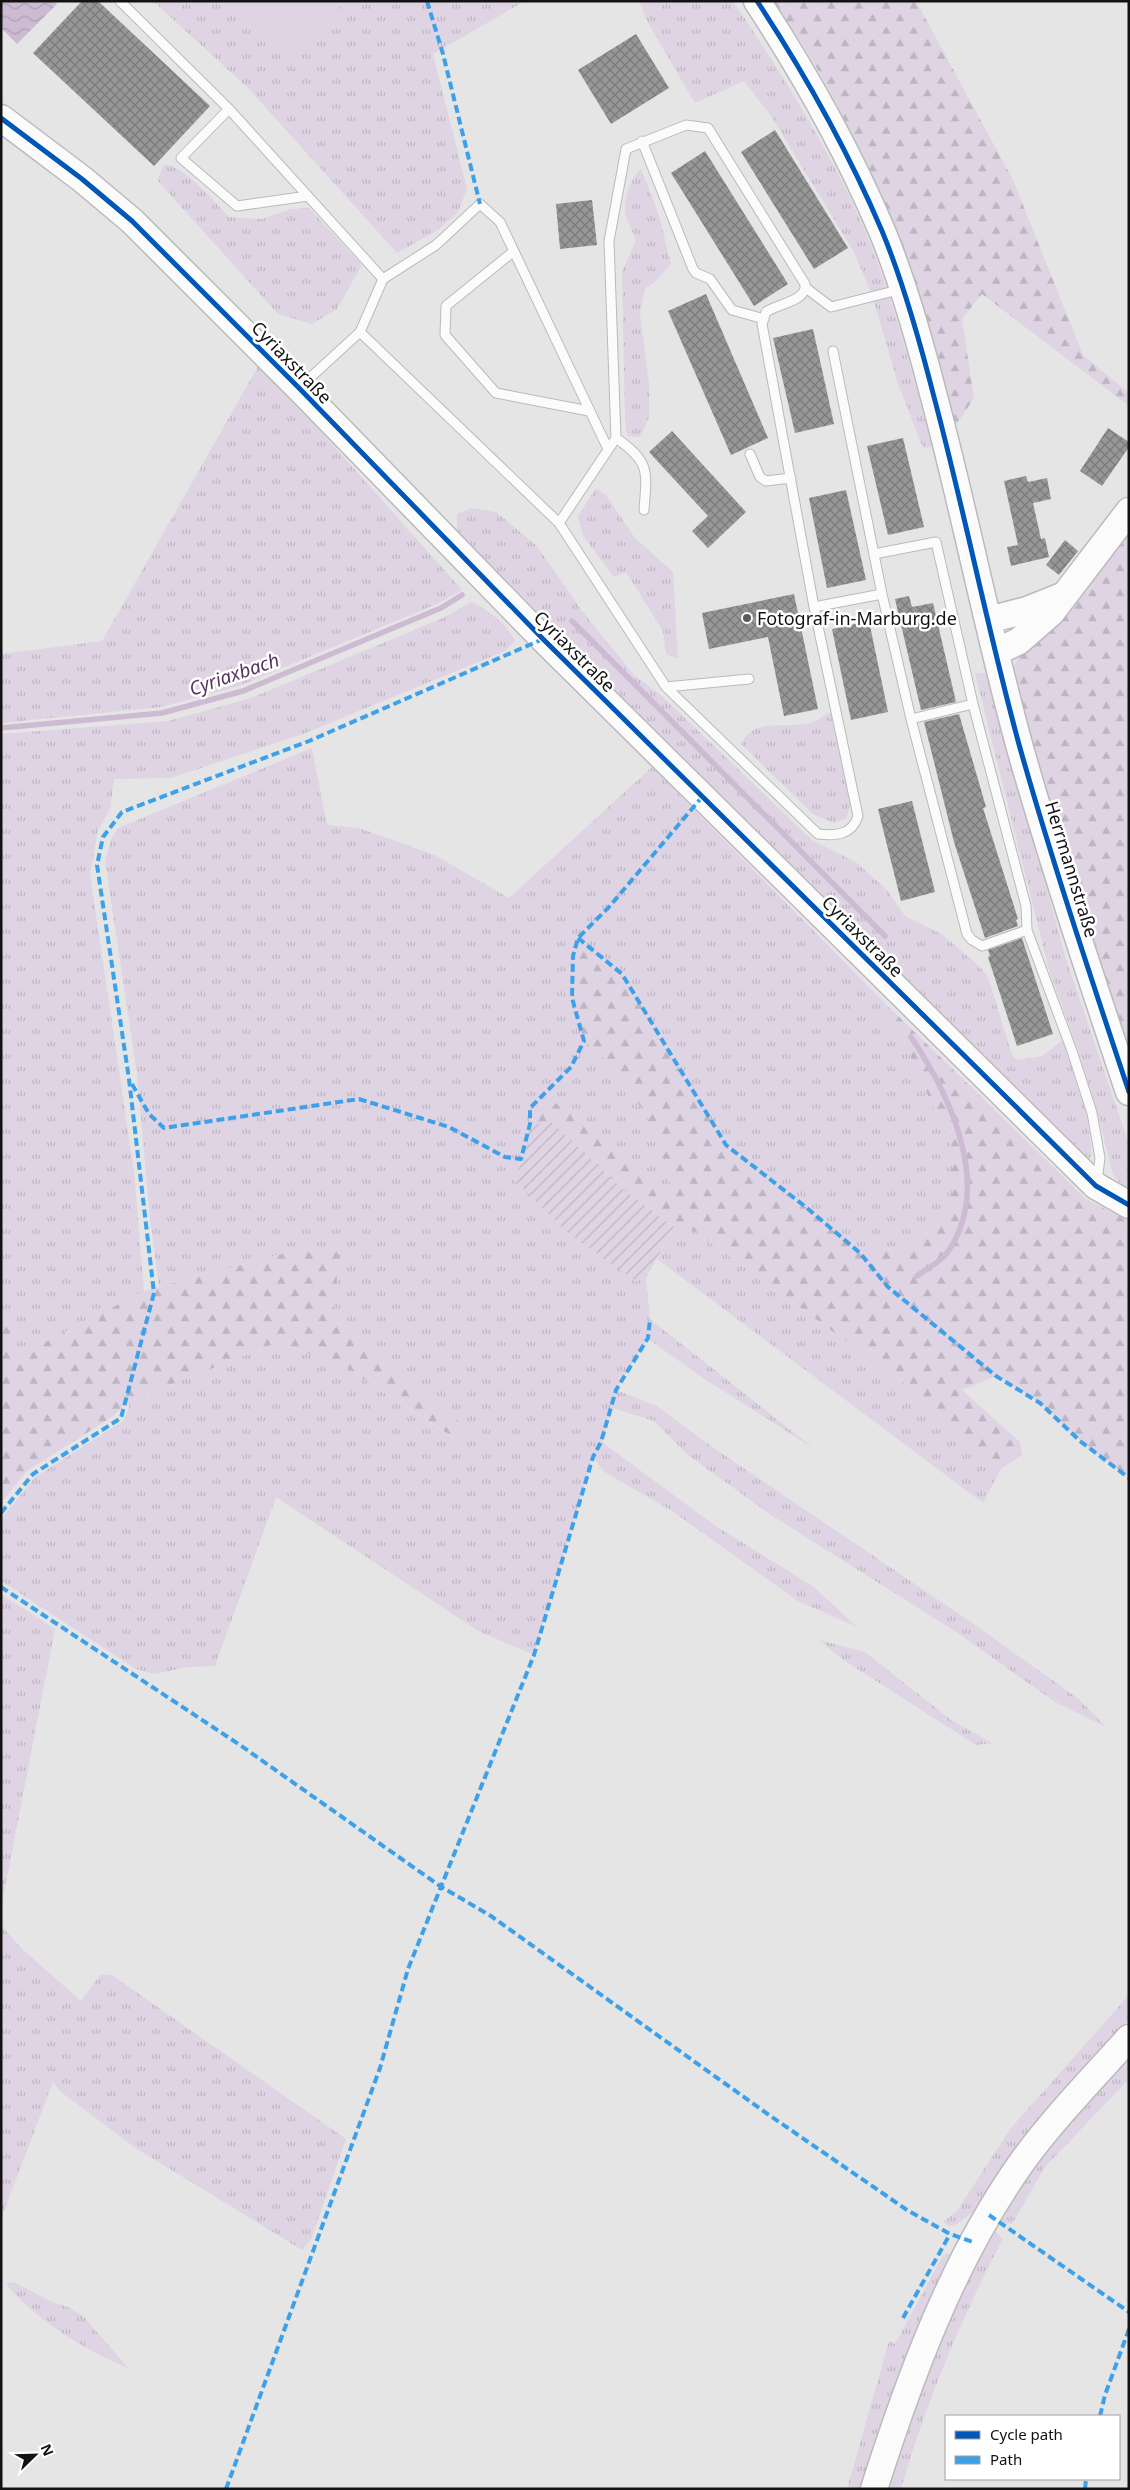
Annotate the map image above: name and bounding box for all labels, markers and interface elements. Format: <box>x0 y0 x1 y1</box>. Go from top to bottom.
street label: Cyriaxstraße <box>247 316 337 408</box>
street label: Cyriaxstraße <box>529 605 621 697</box>
place label: Fotograf-in-Marburg.de <box>757 606 957 630</box>
marker: Fotograf-in-Marburg.de <box>741 612 753 624</box>
water label: Cyriaxbach <box>185 646 283 702</box>
street label: Herrmannstraße <box>1040 798 1104 940</box>
street label: Cyriaxstraße <box>817 890 909 982</box>
legend <box>945 2415 1120 2480</box>
text: Cycle path <box>990 2424 1063 2444</box>
north arrow <box>10 2430 60 2480</box>
text: N <box>36 2441 58 2459</box>
text: Path <box>990 2449 1022 2469</box>

